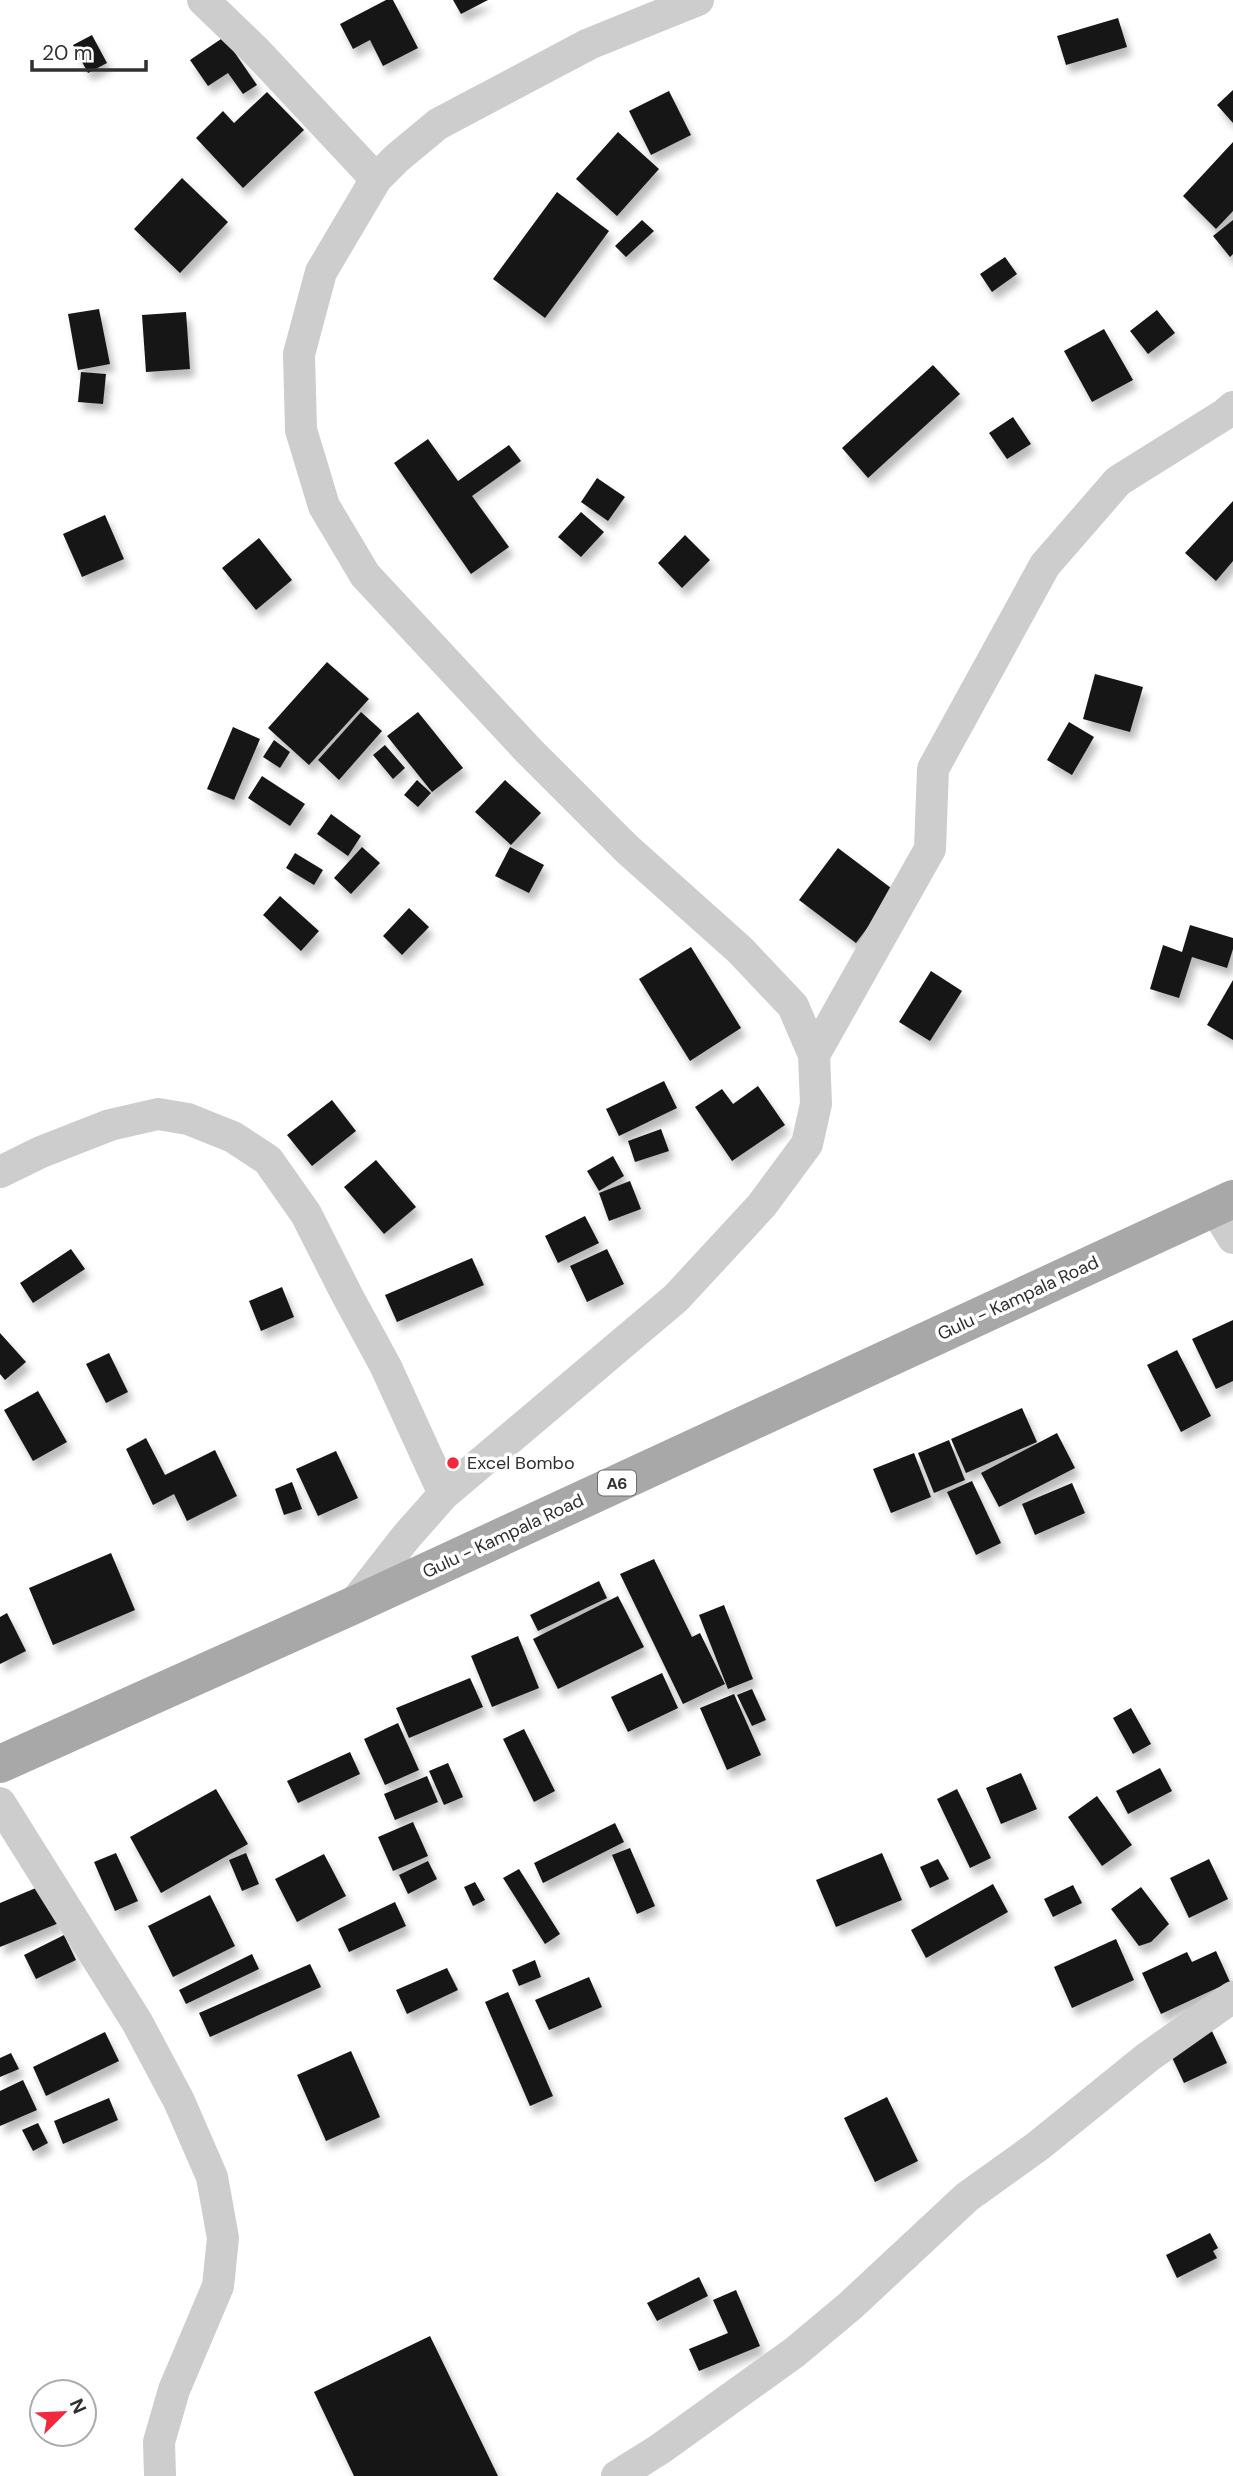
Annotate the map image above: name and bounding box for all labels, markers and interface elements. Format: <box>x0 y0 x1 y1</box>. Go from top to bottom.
scale bar <box>32 28 145 72</box>
text: 20 m <box>42 39 93 67</box>
street label: Gulu - Kampala Road <box>934 1250 1102 1346</box>
place label: Excel Bombo <box>467 1451 575 1475</box>
marker: Excel Bombo <box>445 1455 461 1471</box>
road number: A6 <box>598 1470 636 1496</box>
street label: Gulu - Kampala Road <box>419 1488 587 1584</box>
north arrow <box>28 2378 98 2448</box>
text: N <box>64 2395 92 2418</box>

